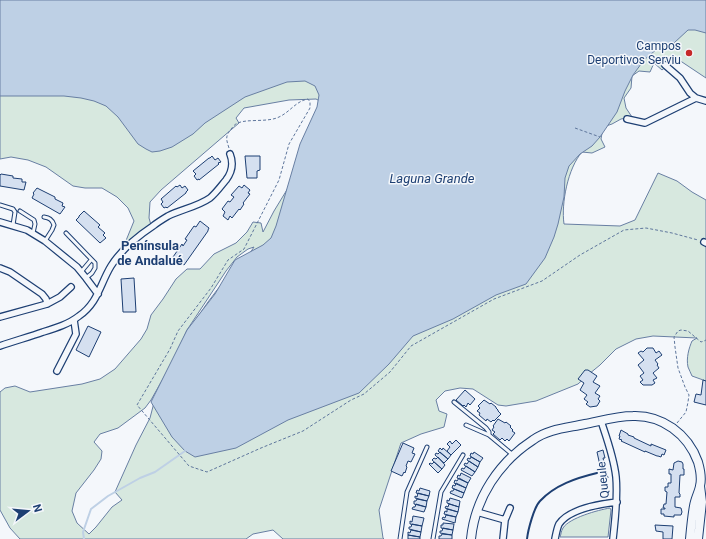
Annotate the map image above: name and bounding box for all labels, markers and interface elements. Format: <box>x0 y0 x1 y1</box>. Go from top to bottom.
place label: Campos Deportivos Serviu <box>587 39 681 67</box>
marker: Campos Deportivos Serviu <box>684 48 694 58</box>
water label: Laguna Grande <box>390 171 475 186</box>
district label: Península de Andalué <box>117 238 183 268</box>
street label: Queule <box>594 461 612 499</box>
north arrow <box>8 491 48 531</box>
text: N <box>30 503 45 514</box>

